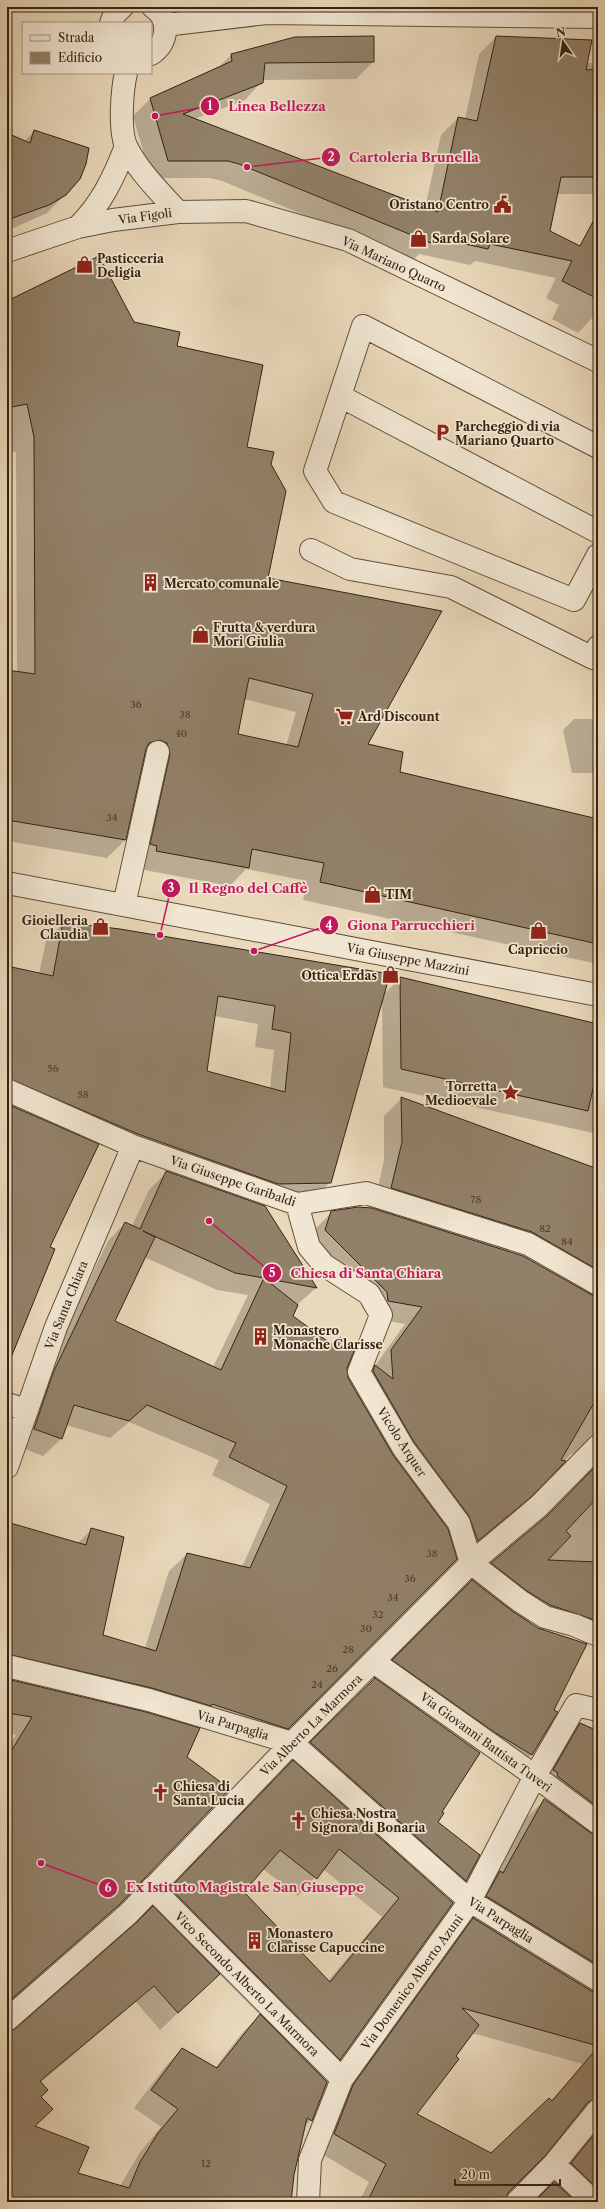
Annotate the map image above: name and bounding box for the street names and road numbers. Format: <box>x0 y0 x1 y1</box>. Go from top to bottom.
street label: Via Figoli <box>116 205 173 227</box>
street label: Via Mariano Quarto <box>338 233 449 295</box>
street label: Via Giuseppe Mazzini <box>344 940 471 978</box>
street label: Via Giuseppe Garibaldi <box>167 1152 298 1210</box>
street label: Via Santa Chiara <box>41 1258 91 1352</box>
street label: Vicolo Arquer <box>373 1404 430 1480</box>
street label: Via Alberto La Marmora <box>256 1670 366 1780</box>
street label: Via Giovanni Battista Tuveri <box>416 1689 555 1795</box>
street label: Via Parpaglia <box>194 1707 271 1743</box>
street label: Via Parpaglia <box>465 1893 537 1946</box>
street label: Vico Secondo Alberto La Marmora <box>171 1908 323 2060</box>
street label: Via Domenico Alberto Azuni <box>357 1911 466 2053</box>

